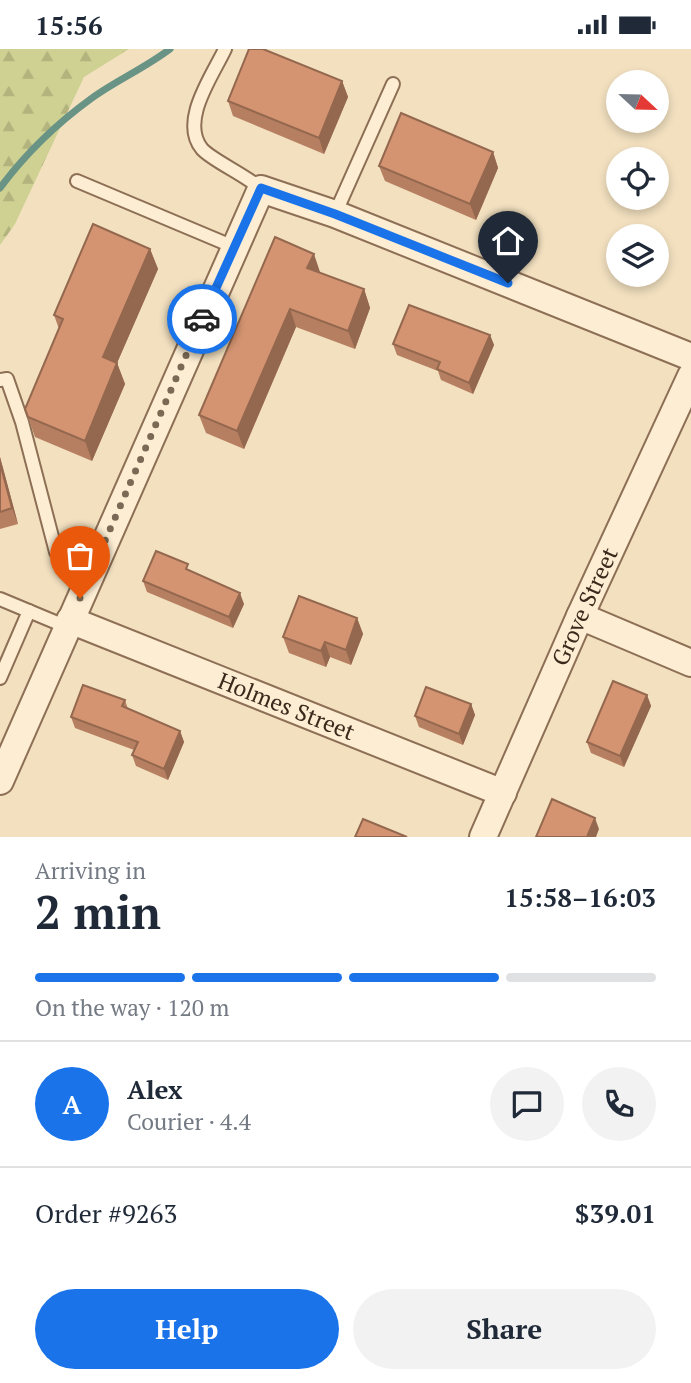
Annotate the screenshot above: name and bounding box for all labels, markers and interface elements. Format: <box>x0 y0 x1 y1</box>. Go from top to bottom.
text: 15:56 <box>35 8 103 42</box>
north arrow <box>606 70 668 133</box>
map controls <box>606 70 669 287</box>
button: locate <box>606 147 669 210</box>
pin <box>478 211 538 283</box>
icon: home <box>489 222 527 260</box>
button: layers <box>606 224 669 287</box>
courier <box>167 284 237 354</box>
icon: car <box>183 300 221 338</box>
pin <box>50 526 110 598</box>
icon: bag <box>61 537 99 575</box>
street label: Grove Street <box>544 542 625 670</box>
street label: Holmes Street <box>214 665 360 747</box>
text: Arriving in <box>35 855 146 886</box>
text: 15:58–16:03 <box>504 880 656 914</box>
text: 2 min <box>35 881 161 942</box>
text: On the way · 120 m <box>35 992 229 1023</box>
button: chat <box>490 1067 564 1141</box>
button: phone <box>582 1067 656 1141</box>
text: Alex <box>127 1072 183 1106</box>
text: A <box>63 1087 81 1121</box>
text: Courier · 4.4 <box>127 1106 251 1137</box>
text: Order #9263 <box>35 1196 177 1230</box>
text: $39.01 <box>575 1196 656 1230</box>
button: Help <box>35 1289 339 1369</box>
button: Share <box>353 1289 656 1369</box>

